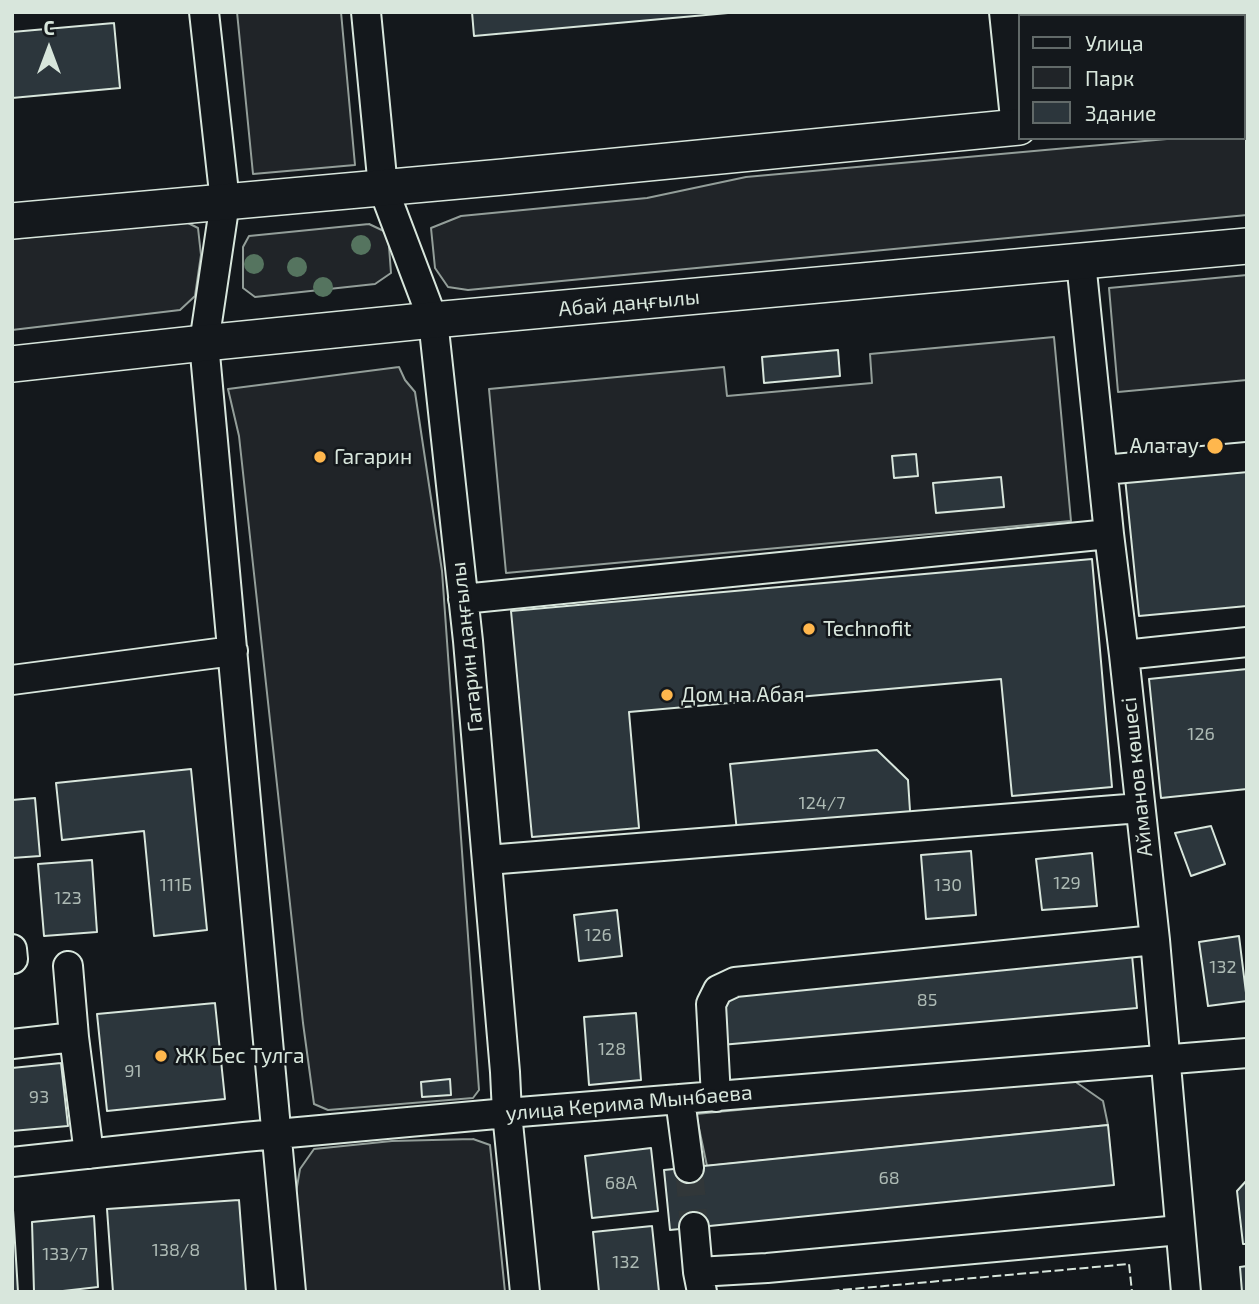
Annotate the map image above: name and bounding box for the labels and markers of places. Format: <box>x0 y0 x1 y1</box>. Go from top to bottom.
place label: Алатау <box>1129 433 1199 459</box>
marker: Алатау <box>1205 436 1225 456</box>
place label: Гагарин <box>334 444 412 470</box>
marker: Гагарин <box>312 449 328 465</box>
place label: Technofit <box>823 616 911 642</box>
marker: Technofit <box>801 621 817 637</box>
place label: Дом на Абая <box>681 682 805 708</box>
marker: Дом на Абая <box>659 687 675 703</box>
place label: ЖК Бес Тулга <box>175 1043 305 1069</box>
marker: ЖК Бес Тулга <box>153 1048 169 1064</box>

